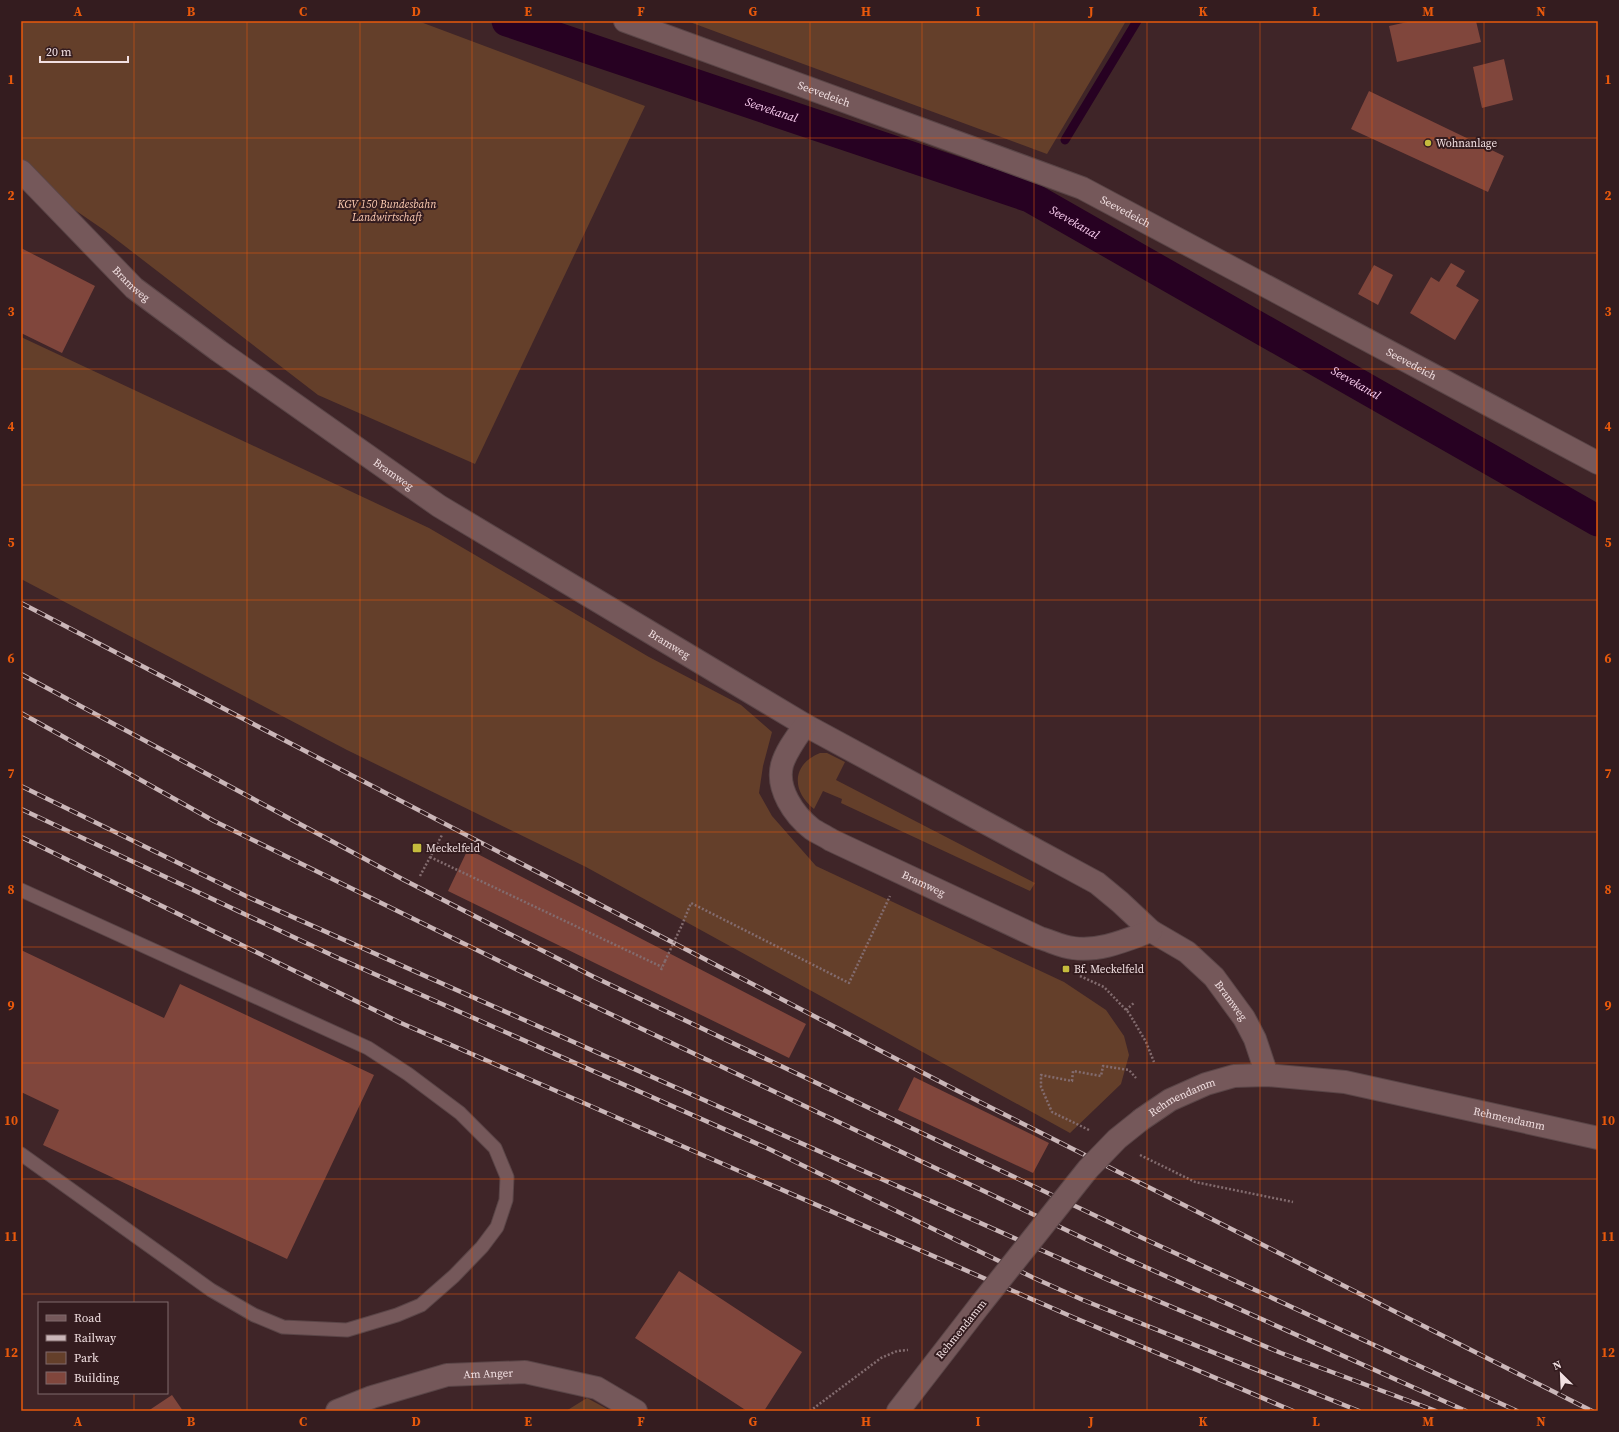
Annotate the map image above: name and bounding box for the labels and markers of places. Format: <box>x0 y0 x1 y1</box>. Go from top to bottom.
place label: Wohnanlage <box>1436 136 1497 151</box>
marker: Wohnanlage <box>1423 138 1433 148</box>
place label: Meckelfeld <box>426 841 481 856</box>
marker: Meckelfeld <box>411 842 423 854</box>
place label: Bf. Meckelfeld <box>1074 962 1145 977</box>
marker: Bf. Meckelfeld <box>1061 964 1071 974</box>

